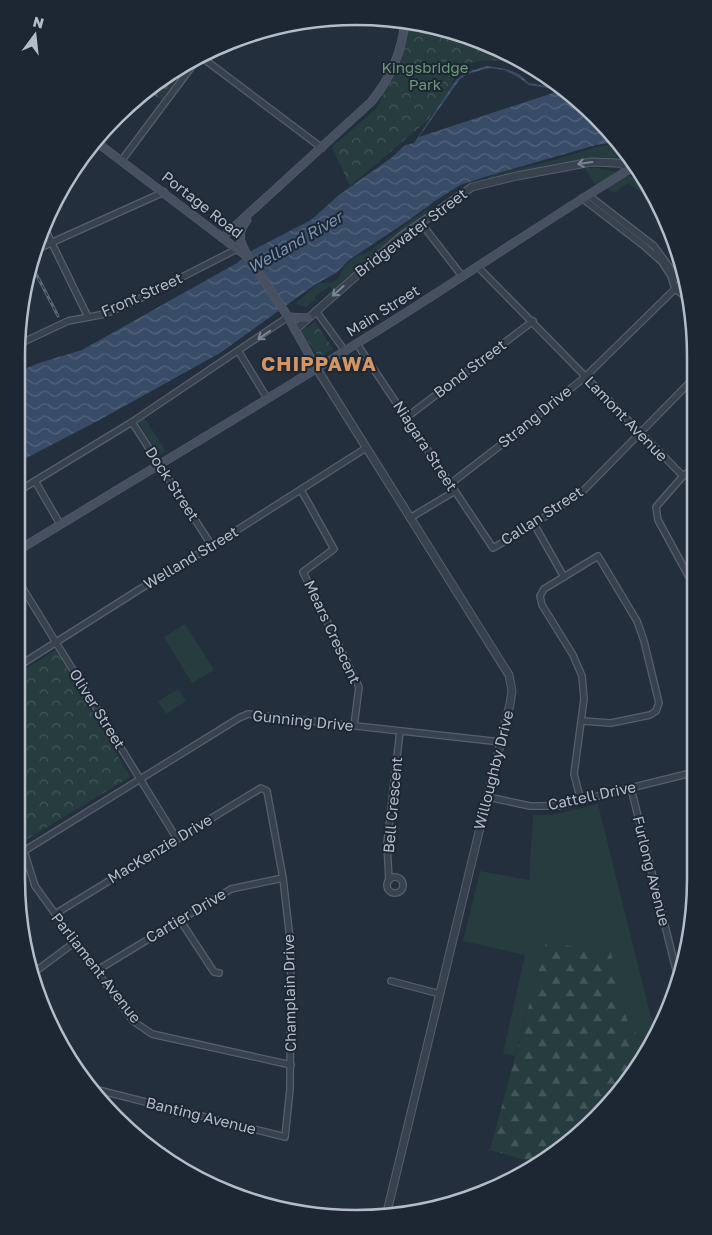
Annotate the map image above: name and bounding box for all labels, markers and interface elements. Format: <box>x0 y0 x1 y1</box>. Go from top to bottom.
north arrow <box>10 10 60 60</box>
text: N <box>31 12 46 32</box>
park label: Kingsbridge Park <box>381 58 469 93</box>
one-way arrow <box>577 158 593 168</box>
street label: Portage Road <box>159 167 247 241</box>
street label: Bridgewater Street <box>351 184 470 280</box>
water label: Welland River <box>244 205 348 277</box>
street label: Front Street <box>98 268 185 320</box>
street label: Main Street <box>343 281 422 340</box>
one-way arrow <box>332 285 345 297</box>
one-way arrow <box>257 330 271 340</box>
street label: Bond Street <box>430 335 509 401</box>
district label: CHIPPAWA <box>261 351 377 375</box>
street label: Lamont Avenue <box>582 372 672 465</box>
street label: Strang Drive <box>494 381 575 451</box>
street label: Niagara Street <box>390 397 462 494</box>
street label: Dock Street <box>142 443 203 524</box>
street label: Callan Street <box>497 482 586 548</box>
street label: Welland Street <box>140 522 241 592</box>
street label: Mears Crescent <box>301 577 365 686</box>
street label: Oliver Street <box>66 665 130 752</box>
street label: Gunning Drive <box>252 706 355 734</box>
street label: Willoughby Drive <box>469 708 517 831</box>
street label: Bell Crescent <box>379 756 405 854</box>
street label: Cattell Drive <box>546 777 638 813</box>
street label: MacKenzie Drive <box>104 810 215 886</box>
street label: Furlong Avenue <box>630 814 674 928</box>
street label: Cartier Drive <box>142 884 229 946</box>
street label: Parliament Avenue <box>48 909 146 1026</box>
street label: Champlain Drive <box>279 934 299 1052</box>
street label: Banting Avenue <box>144 1093 258 1137</box>

